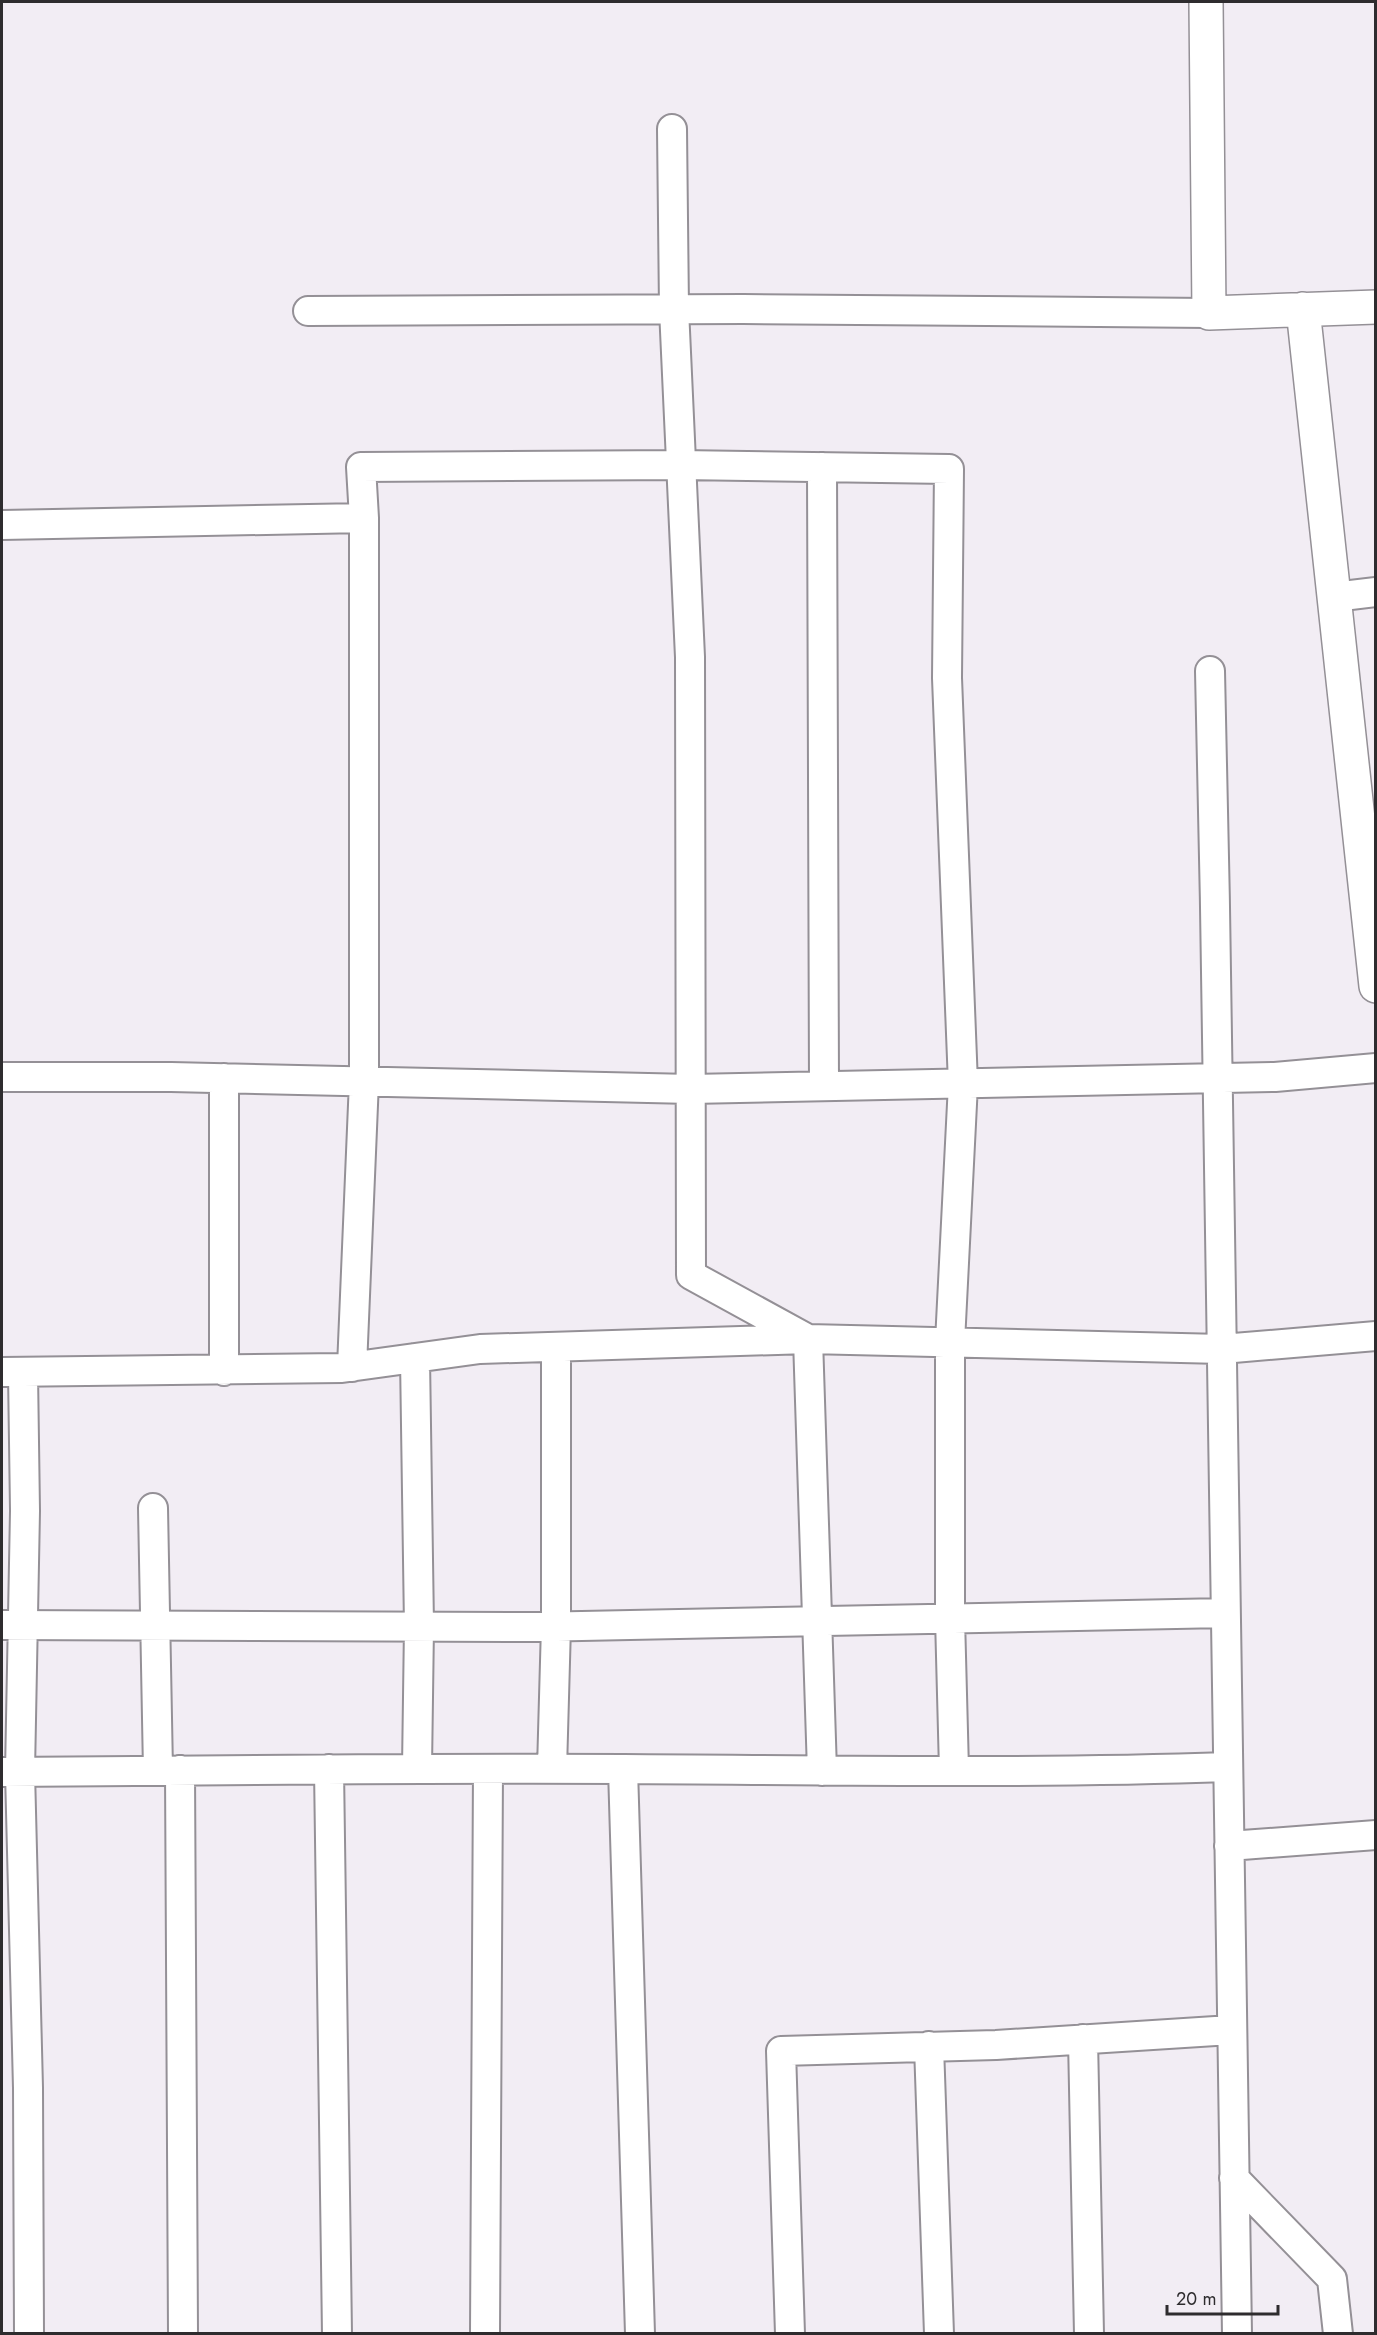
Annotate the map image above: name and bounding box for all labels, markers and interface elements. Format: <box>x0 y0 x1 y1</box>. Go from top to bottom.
scale bar <box>1167 2278 1278 2316</box>
text: 20 m <box>1176 2286 1216 2312</box>

